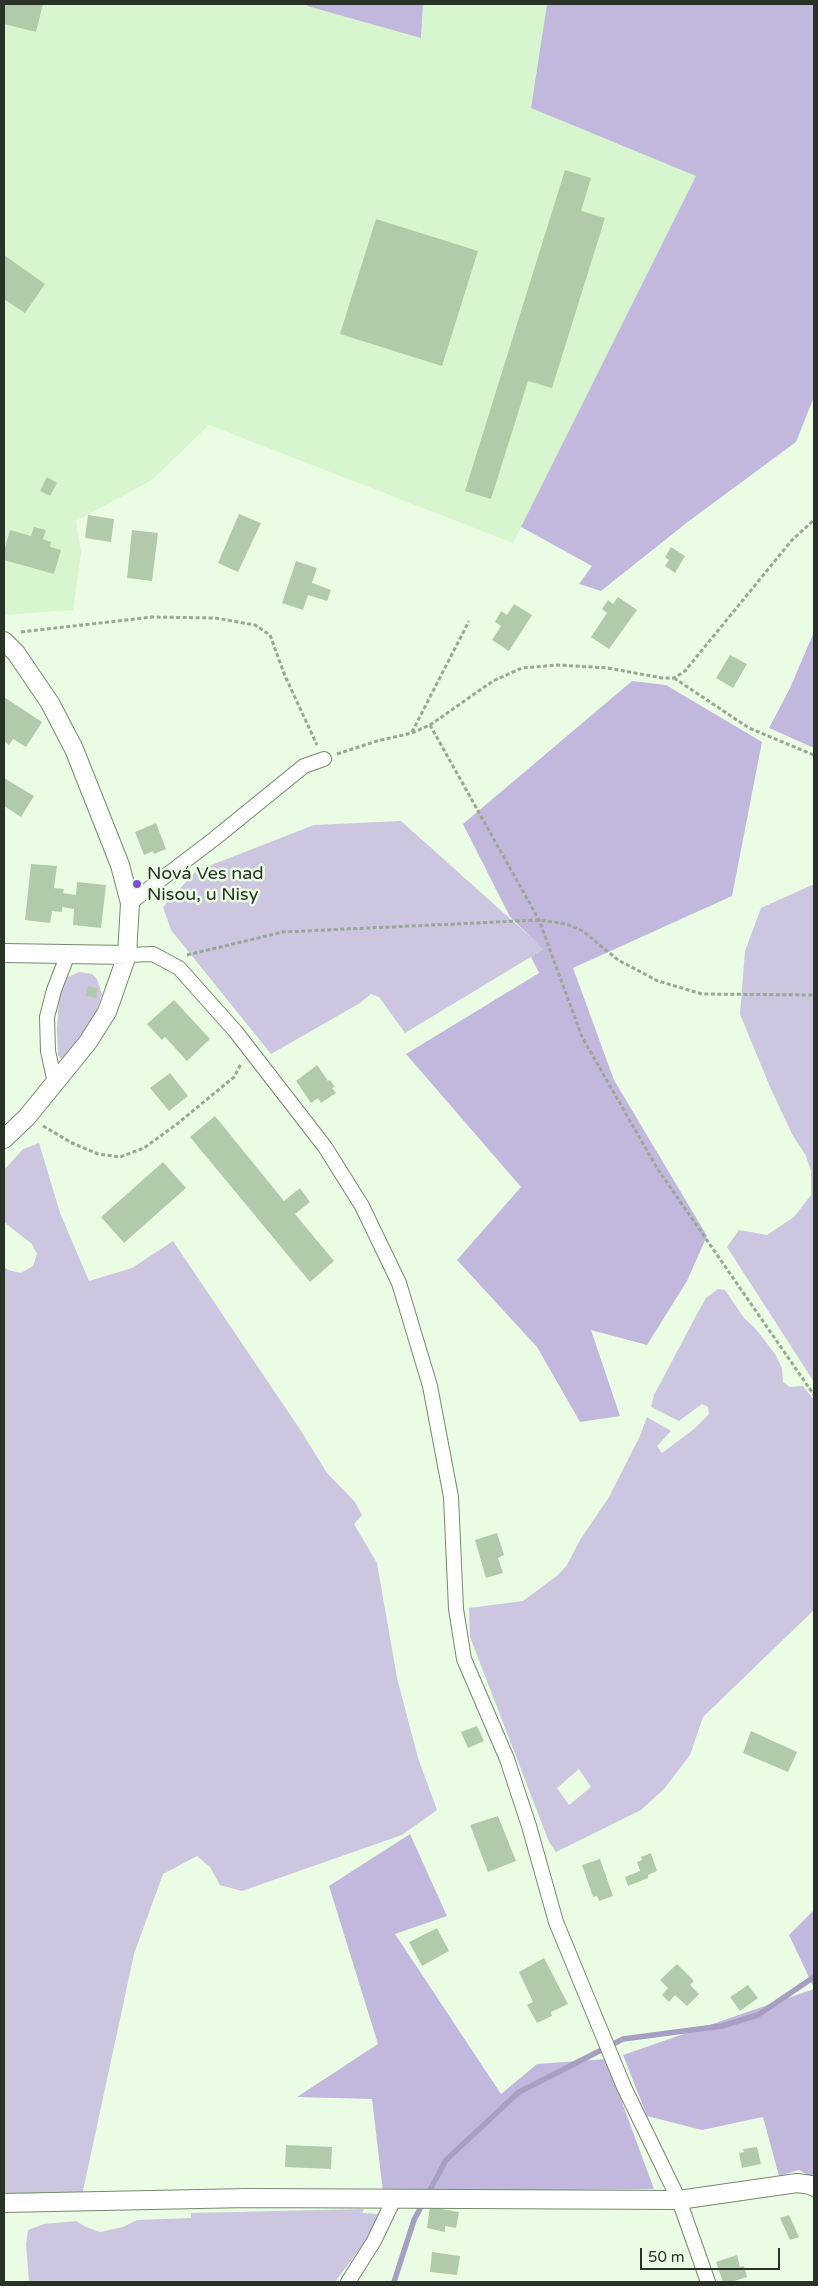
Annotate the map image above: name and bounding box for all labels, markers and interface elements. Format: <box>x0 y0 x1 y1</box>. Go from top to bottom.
place label: Nová Ves nad Nisou, u Nisy <box>147 863 264 906</box>
marker: Nová Ves nad Nisou, u Nisy <box>131 878 143 890</box>
scale bar <box>643 2238 783 2270</box>
text: 50 m <box>648 2248 685 2266</box>

